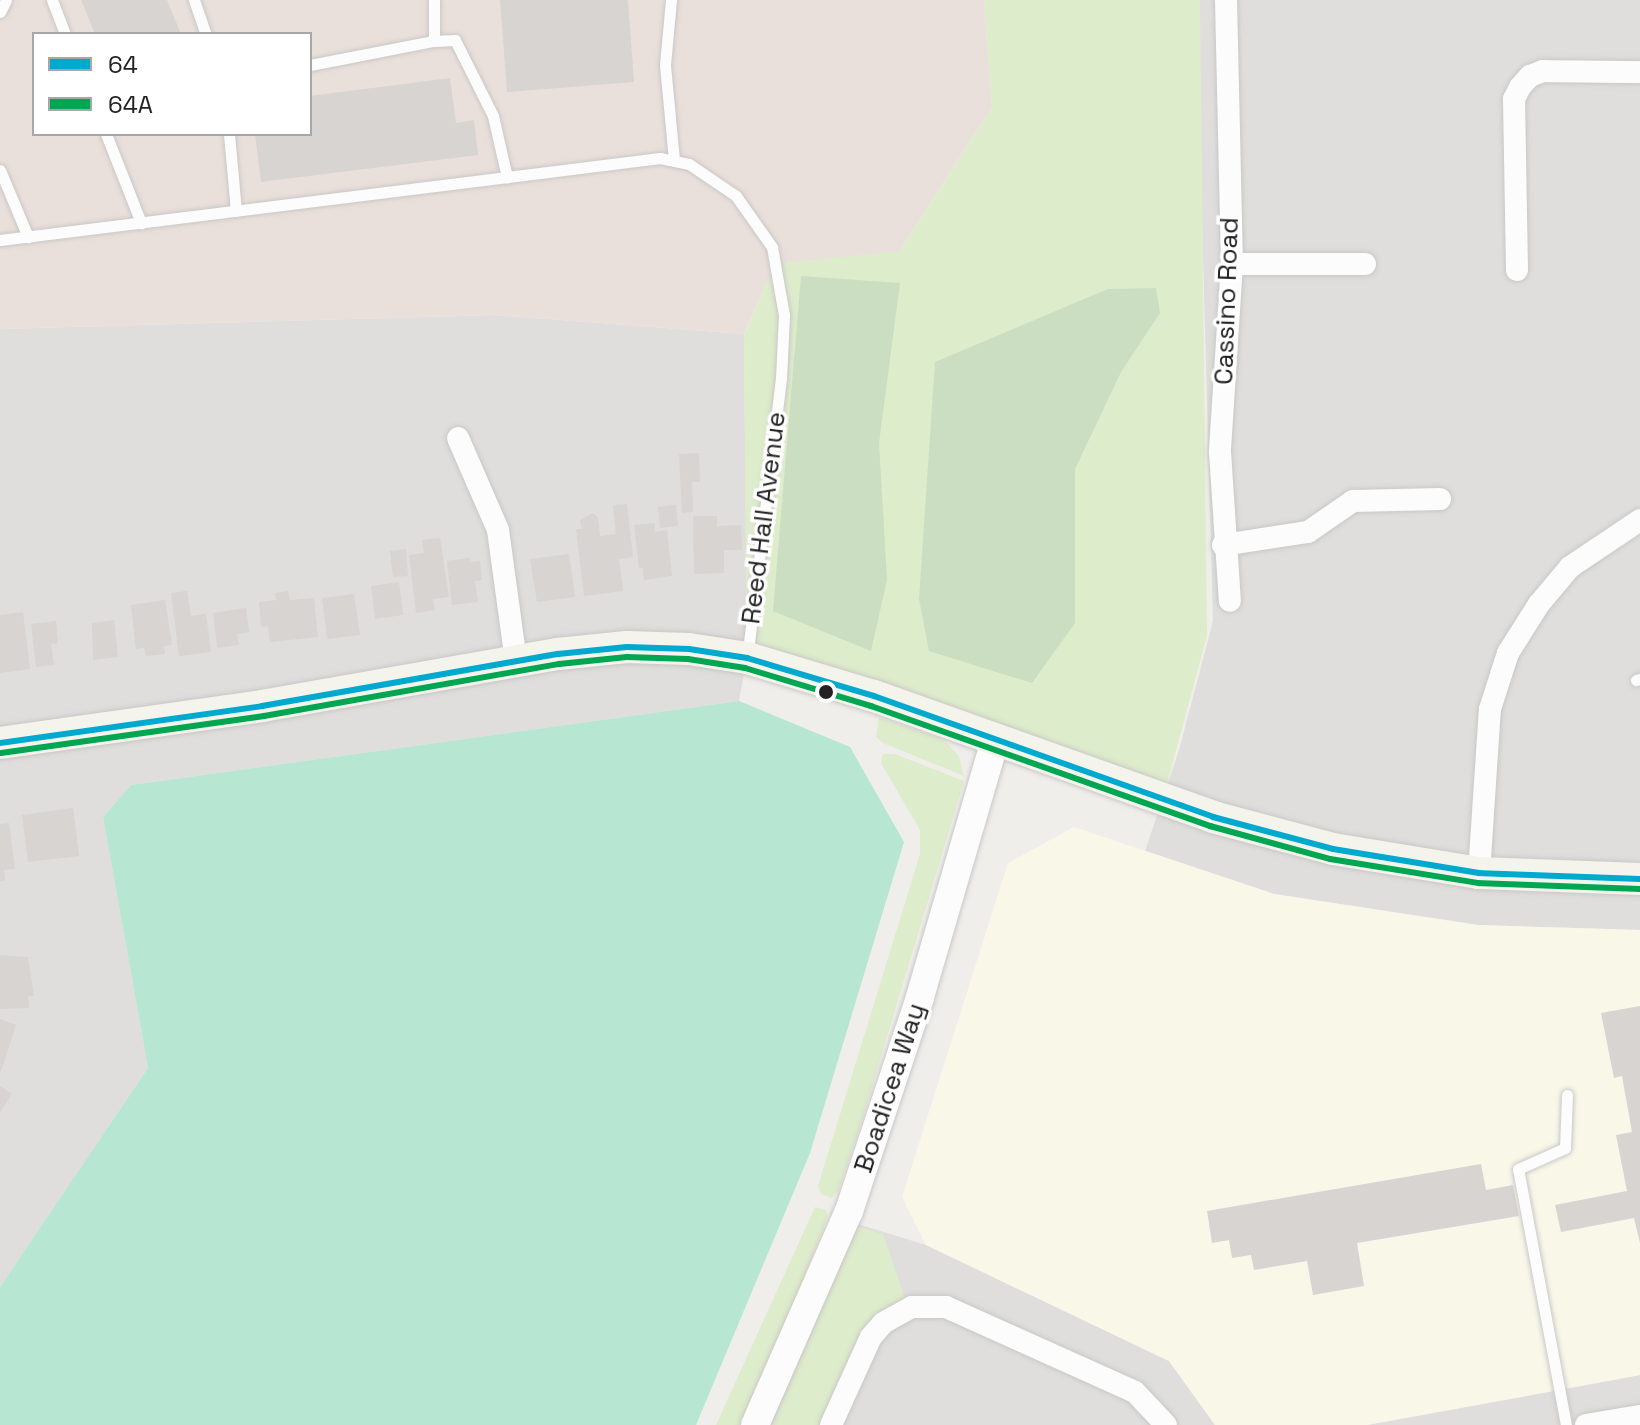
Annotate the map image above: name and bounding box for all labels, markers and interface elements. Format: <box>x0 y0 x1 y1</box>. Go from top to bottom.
legend <box>32 32 312 136</box>
text: 64 <box>108 49 138 80</box>
text: 64A <box>108 89 153 120</box>
street label: Cassino Road <box>1208 217 1246 385</box>
street label: Reed Hall Avenue <box>735 410 793 626</box>
unlabelled marker <box>818 684 834 700</box>
street label: Boadicea Way <box>848 999 932 1177</box>

